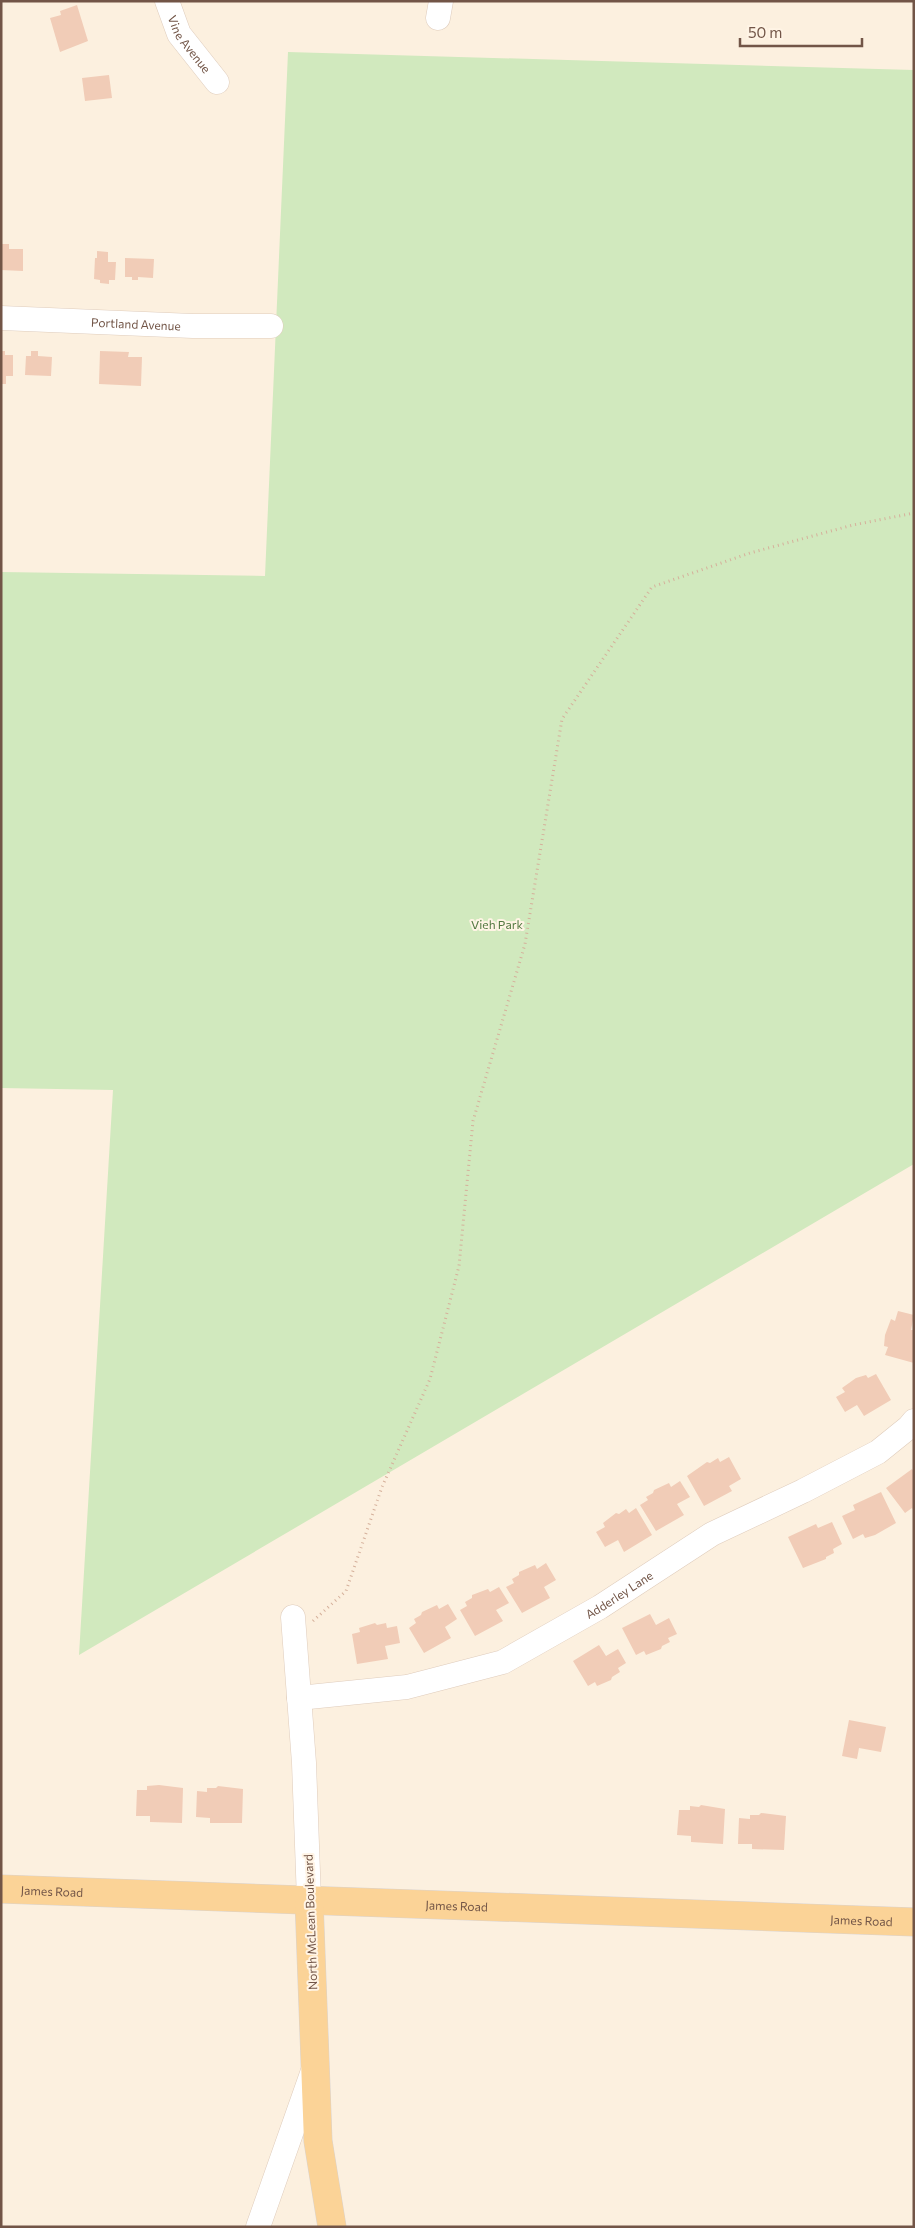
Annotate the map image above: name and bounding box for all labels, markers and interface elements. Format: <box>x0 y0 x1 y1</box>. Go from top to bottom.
street label: Vine Avenue <box>166 13 214 75</box>
scale bar <box>740 15 862 47</box>
text: 50 m <box>748 23 782 41</box>
street label: Portland Avenue <box>91 315 181 332</box>
park label: Vieh Park <box>471 917 523 931</box>
street label: Adderley Lane <box>583 1568 655 1621</box>
street label: North McLean Boulevard <box>301 1854 319 1990</box>
street label: James Road <box>20 1883 83 1899</box>
street label: James Road <box>425 1897 488 1914</box>
street label: James Road <box>830 1912 893 1928</box>

